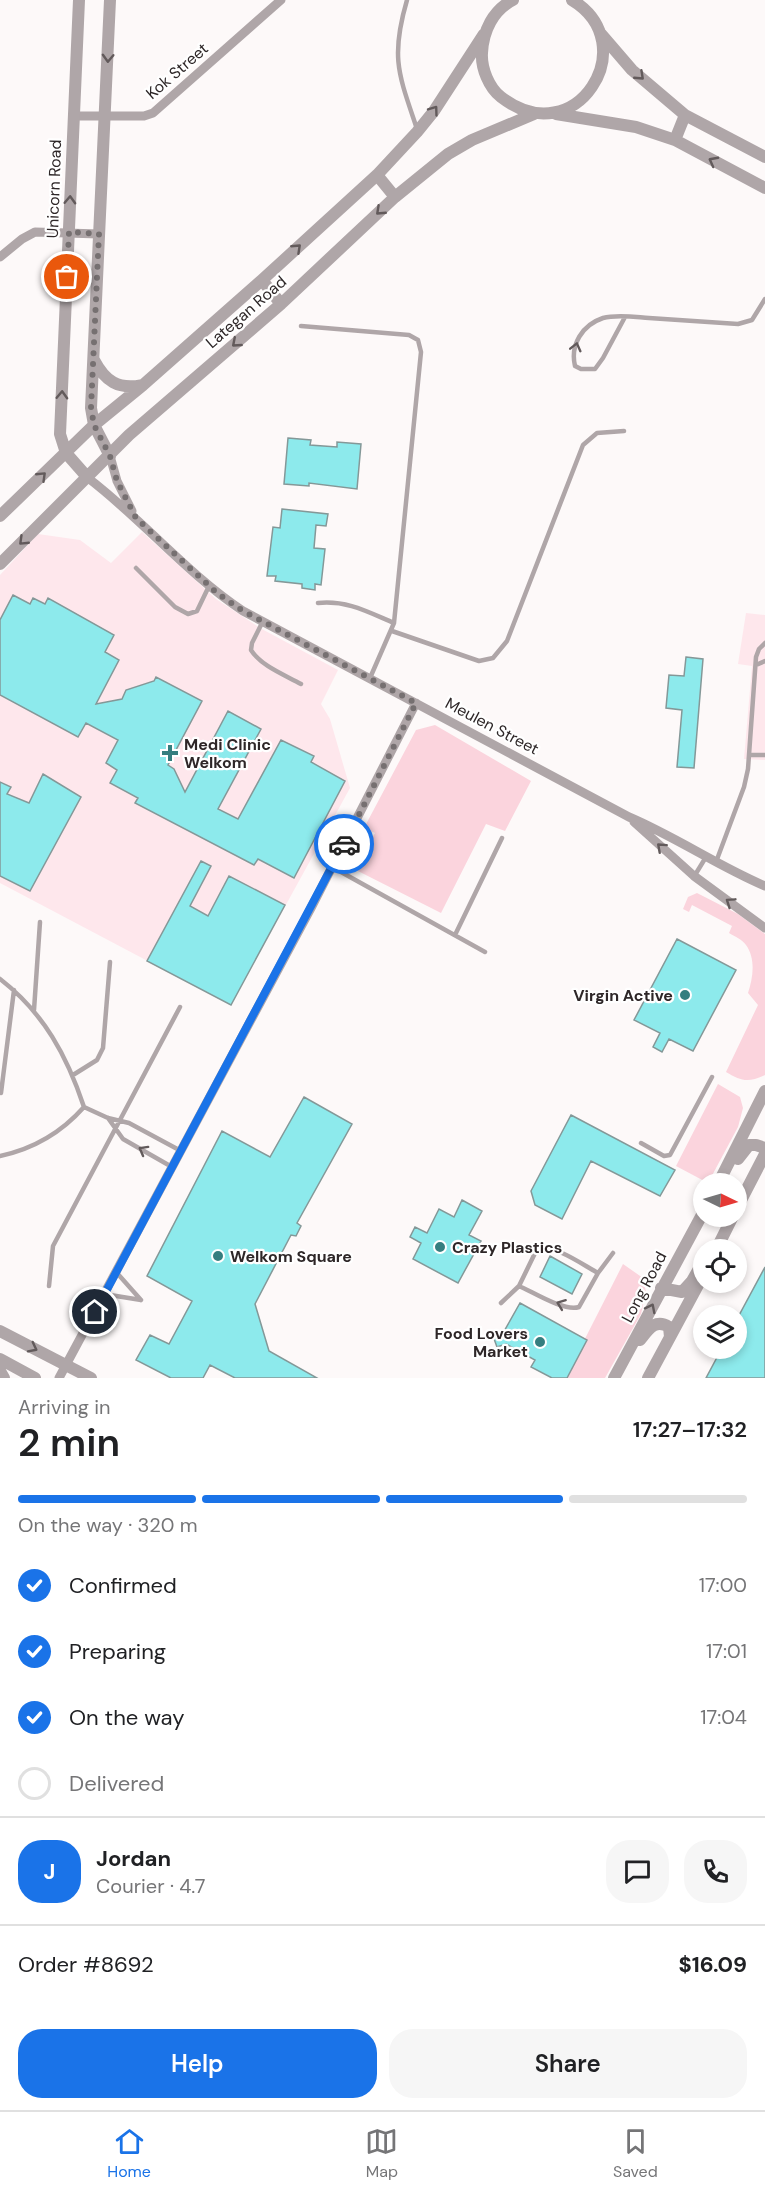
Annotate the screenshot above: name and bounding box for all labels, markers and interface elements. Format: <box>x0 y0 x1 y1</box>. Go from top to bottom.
street label: Kok Street <box>141 38 213 104</box>
one-way arrow <box>101 54 114 63</box>
one-way arrow <box>632 69 643 80</box>
one-way arrow <box>427 105 438 116</box>
street label: Unicorn Road <box>42 139 66 239</box>
one-way arrow <box>709 157 720 168</box>
one-way arrow <box>64 196 76 205</box>
one-way arrow <box>376 204 386 215</box>
one-way arrow <box>290 244 301 255</box>
pin <box>41 251 92 302</box>
icon: bag <box>50 260 83 293</box>
street label: Lategan Road <box>201 271 291 353</box>
one-way arrow <box>232 336 243 347</box>
one-way arrow <box>568 342 581 352</box>
one-way arrow <box>56 391 68 400</box>
one-way arrow <box>35 472 46 483</box>
one-way arrow <box>20 534 30 545</box>
street label: Meulen Street <box>442 693 542 759</box>
place label: Medi Clinic Welkom <box>184 734 271 773</box>
marker: Medi Clinic Welkom <box>161 744 179 762</box>
courier <box>314 814 374 874</box>
icon: car <box>328 828 361 861</box>
one-way arrow <box>657 843 668 854</box>
one-way arrow <box>725 898 736 909</box>
place label: Virgin Active <box>573 985 673 1006</box>
marker: Virgin Active <box>678 988 692 1002</box>
one-way arrow <box>139 1146 149 1157</box>
north arrow <box>693 1173 747 1227</box>
map controls <box>693 1173 747 1359</box>
place label: Crazy Plastics <box>452 1237 562 1258</box>
button: locate <box>693 1239 747 1293</box>
marker: Crazy Plastics <box>433 1240 447 1254</box>
place label: Welkom Square <box>230 1246 352 1267</box>
street label: Long Road <box>617 1248 671 1326</box>
marker: Welkom Square <box>211 1249 225 1263</box>
pin <box>69 1286 120 1337</box>
icon: home <box>78 1295 111 1328</box>
one-way arrow <box>556 1299 567 1311</box>
one-way arrow <box>644 1303 655 1314</box>
button: layers <box>693 1305 747 1359</box>
place label: Food Lovers Market <box>434 1323 528 1362</box>
marker: Food Lovers Market <box>533 1335 547 1349</box>
one-way arrow <box>27 1341 38 1352</box>
text: Arriving in <box>18 1394 110 1420</box>
text: 17:27–17:32 <box>633 1415 747 1444</box>
text: 2 min <box>18 1417 120 1468</box>
text: On the way · 320 m <box>18 1512 197 1538</box>
icon: check <box>18 1569 51 1602</box>
text: Confirmed <box>69 1571 177 1600</box>
text: 17:00 <box>699 1572 747 1598</box>
icon: check <box>18 1635 51 1668</box>
text: Preparing <box>69 1637 166 1666</box>
text: 17:01 <box>706 1638 747 1664</box>
icon: check <box>18 1701 51 1734</box>
text: On the way <box>69 1703 184 1732</box>
text: 17:04 <box>700 1704 747 1730</box>
text: Delivered <box>69 1769 164 1798</box>
button: chat <box>606 1840 669 1903</box>
button: phone <box>684 1840 747 1903</box>
text: Jordan <box>96 1844 171 1873</box>
text: J <box>44 1857 55 1886</box>
text: Courier · 4.7 <box>96 1873 205 1899</box>
text: Order #8692 <box>18 1950 154 1979</box>
text: $16.09 <box>678 1950 747 1979</box>
button: Help <box>18 2029 377 2098</box>
button: Share <box>389 2029 747 2098</box>
tab: Home <box>107 2125 151 2182</box>
tab: Map <box>365 2125 398 2182</box>
tab: Saved <box>613 2125 658 2182</box>

